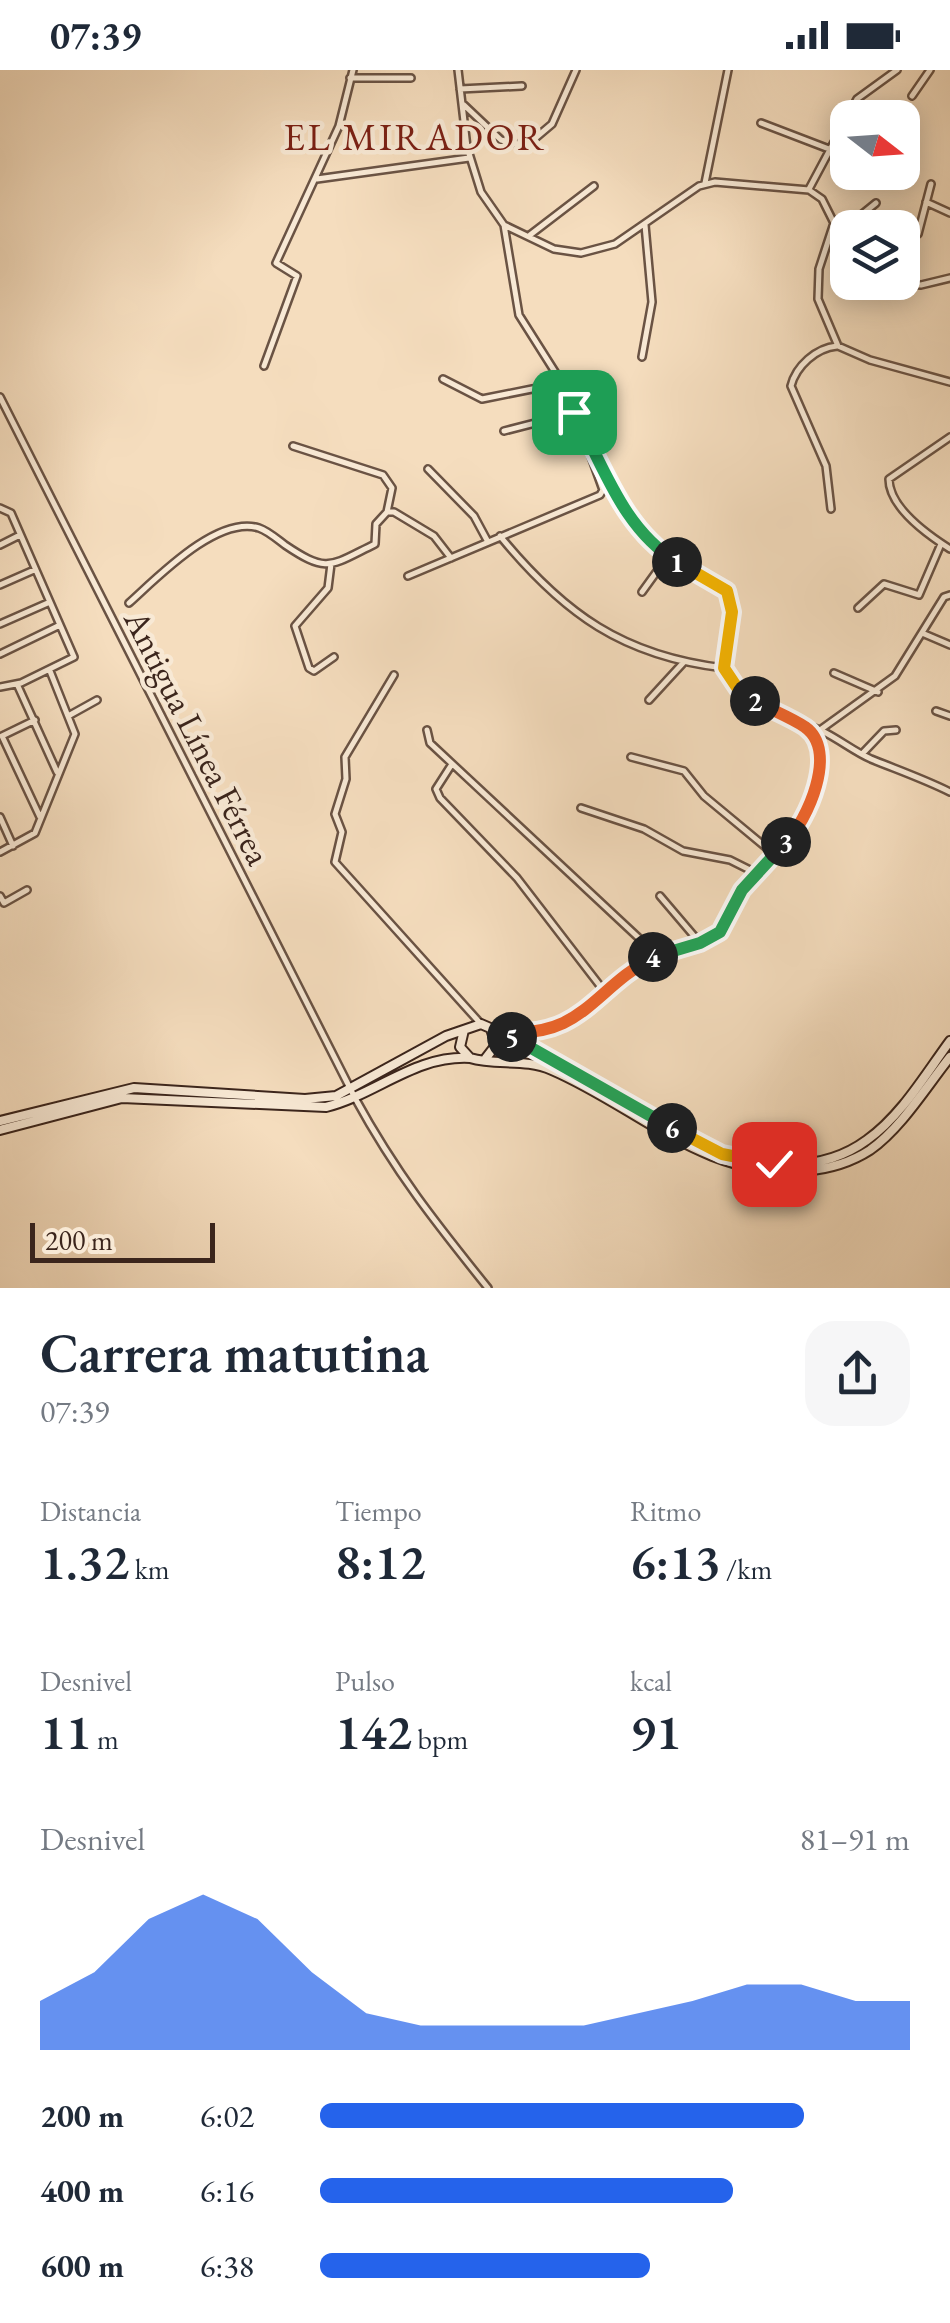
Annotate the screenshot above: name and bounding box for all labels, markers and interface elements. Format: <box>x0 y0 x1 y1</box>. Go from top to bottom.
text: 07:39 <box>50 11 141 60</box>
north arrow <box>830 100 920 190</box>
map controls <box>830 100 920 300</box>
district label: EL MIRADOR <box>283 112 547 161</box>
button: layers <box>830 210 920 300</box>
pin <box>532 370 617 455</box>
icon: arrive <box>547 385 602 440</box>
pin: 1 <box>652 537 702 587</box>
text: 1 <box>670 544 684 580</box>
street label: Antigua Línea Férrea <box>114 601 282 872</box>
pin: 2 <box>730 676 780 726</box>
text: 2 <box>748 683 762 719</box>
pin: 3 <box>761 817 811 867</box>
text: 3 <box>779 824 793 860</box>
pin: 4 <box>628 932 678 982</box>
text: 4 <box>646 939 660 975</box>
pin: 5 <box>487 1012 537 1062</box>
text: 5 <box>505 1019 519 1055</box>
pin: 6 <box>647 1103 697 1153</box>
text: 6 <box>665 1110 679 1146</box>
pin <box>732 1122 817 1207</box>
icon: check <box>747 1137 802 1192</box>
scale bar <box>30 1218 215 1262</box>
text: 200 m <box>45 1222 113 1258</box>
text: Carrera matutina <box>40 1317 429 1388</box>
button: share <box>805 1321 910 1426</box>
text: 07:39 <box>40 1390 109 1432</box>
text: Distancia <box>40 1493 141 1529</box>
text: Tiempo <box>335 1493 422 1529</box>
text: Ritmo <box>630 1493 701 1529</box>
text: 1.32 <box>40 1529 129 1594</box>
text: 8:12 <box>335 1529 426 1594</box>
text: 6:13 <box>630 1529 721 1594</box>
text: km <box>129 1551 170 1587</box>
text: /km <box>721 1551 772 1587</box>
text: Desnivel <box>40 1663 132 1699</box>
text: Pulso <box>335 1663 395 1699</box>
text: kcal <box>630 1663 672 1699</box>
text: 11 <box>40 1699 91 1764</box>
text: 142 <box>335 1699 412 1764</box>
text: 91 <box>630 1699 681 1764</box>
text: m <box>91 1721 119 1757</box>
text: bpm <box>412 1721 468 1757</box>
text: Desnivel <box>40 1818 145 1860</box>
text: 81–91 m <box>800 1818 910 1860</box>
text: 200 m <box>40 2095 124 2137</box>
text: 6:02 <box>200 2095 254 2137</box>
text: 400 m <box>40 2170 124 2212</box>
text: 6:16 <box>200 2170 254 2212</box>
text: 600 m <box>40 2245 124 2287</box>
text: 6:38 <box>200 2245 254 2287</box>

